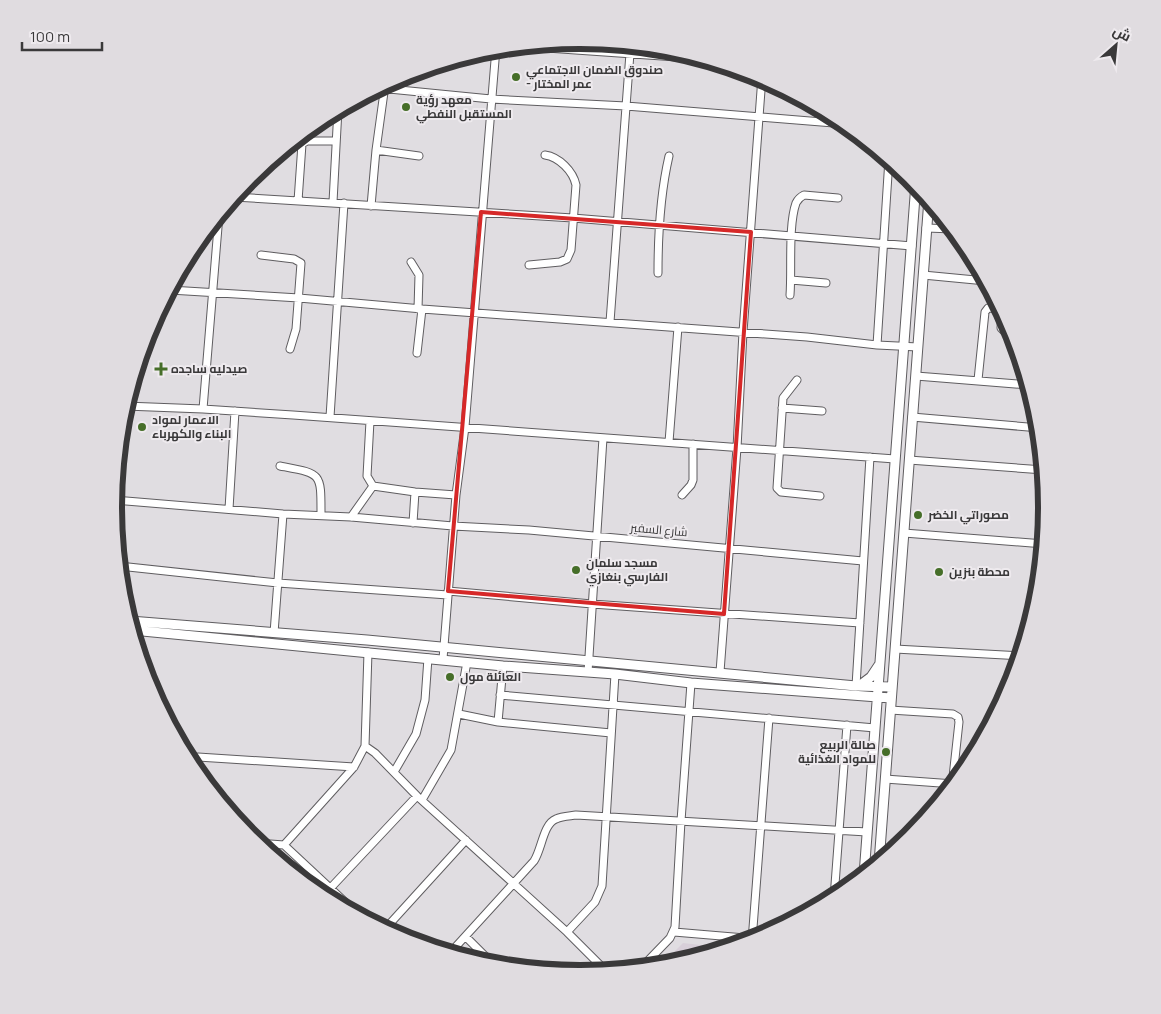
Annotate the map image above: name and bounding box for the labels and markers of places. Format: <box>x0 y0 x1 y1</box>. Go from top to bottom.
place label: صندوق الضمان الاجتماعي - عمر المختار <box>526 61 663 92</box>
marker: صندوق الضمان الاجتماعي - عمر المختار <box>510 71 522 83</box>
place label: معهد رؤية المستقبل النفطي <box>416 91 512 124</box>
marker: معهد رؤية المستقبل النفطي <box>400 101 412 113</box>
place label: صيدليه ساجده <box>171 360 247 377</box>
marker: صيدليه ساجده <box>155 363 167 375</box>
place label: الاعمار لمواد البناء والكهرباء <box>152 411 231 442</box>
marker: الاعمار لمواد البناء والكهرباء <box>136 421 148 433</box>
place label: مصوراتي الخضر <box>927 506 1009 525</box>
marker: مصوراتي الخضر <box>912 509 924 521</box>
place label: مسجد سلمان الفارسي بنغازي <box>586 554 668 587</box>
place label: محطة بنزين <box>949 563 1010 580</box>
marker: مسجد سلمان الفارسي بنغازي <box>570 564 582 576</box>
marker: محطة بنزين <box>933 566 945 578</box>
place label: العائلة مول <box>460 668 521 685</box>
marker: العائلة مول <box>444 671 456 683</box>
place label: صالة الربيع للمواد الغذائية <box>798 736 876 767</box>
marker: صالة الربيع للمواد الغذائية <box>880 746 892 758</box>

